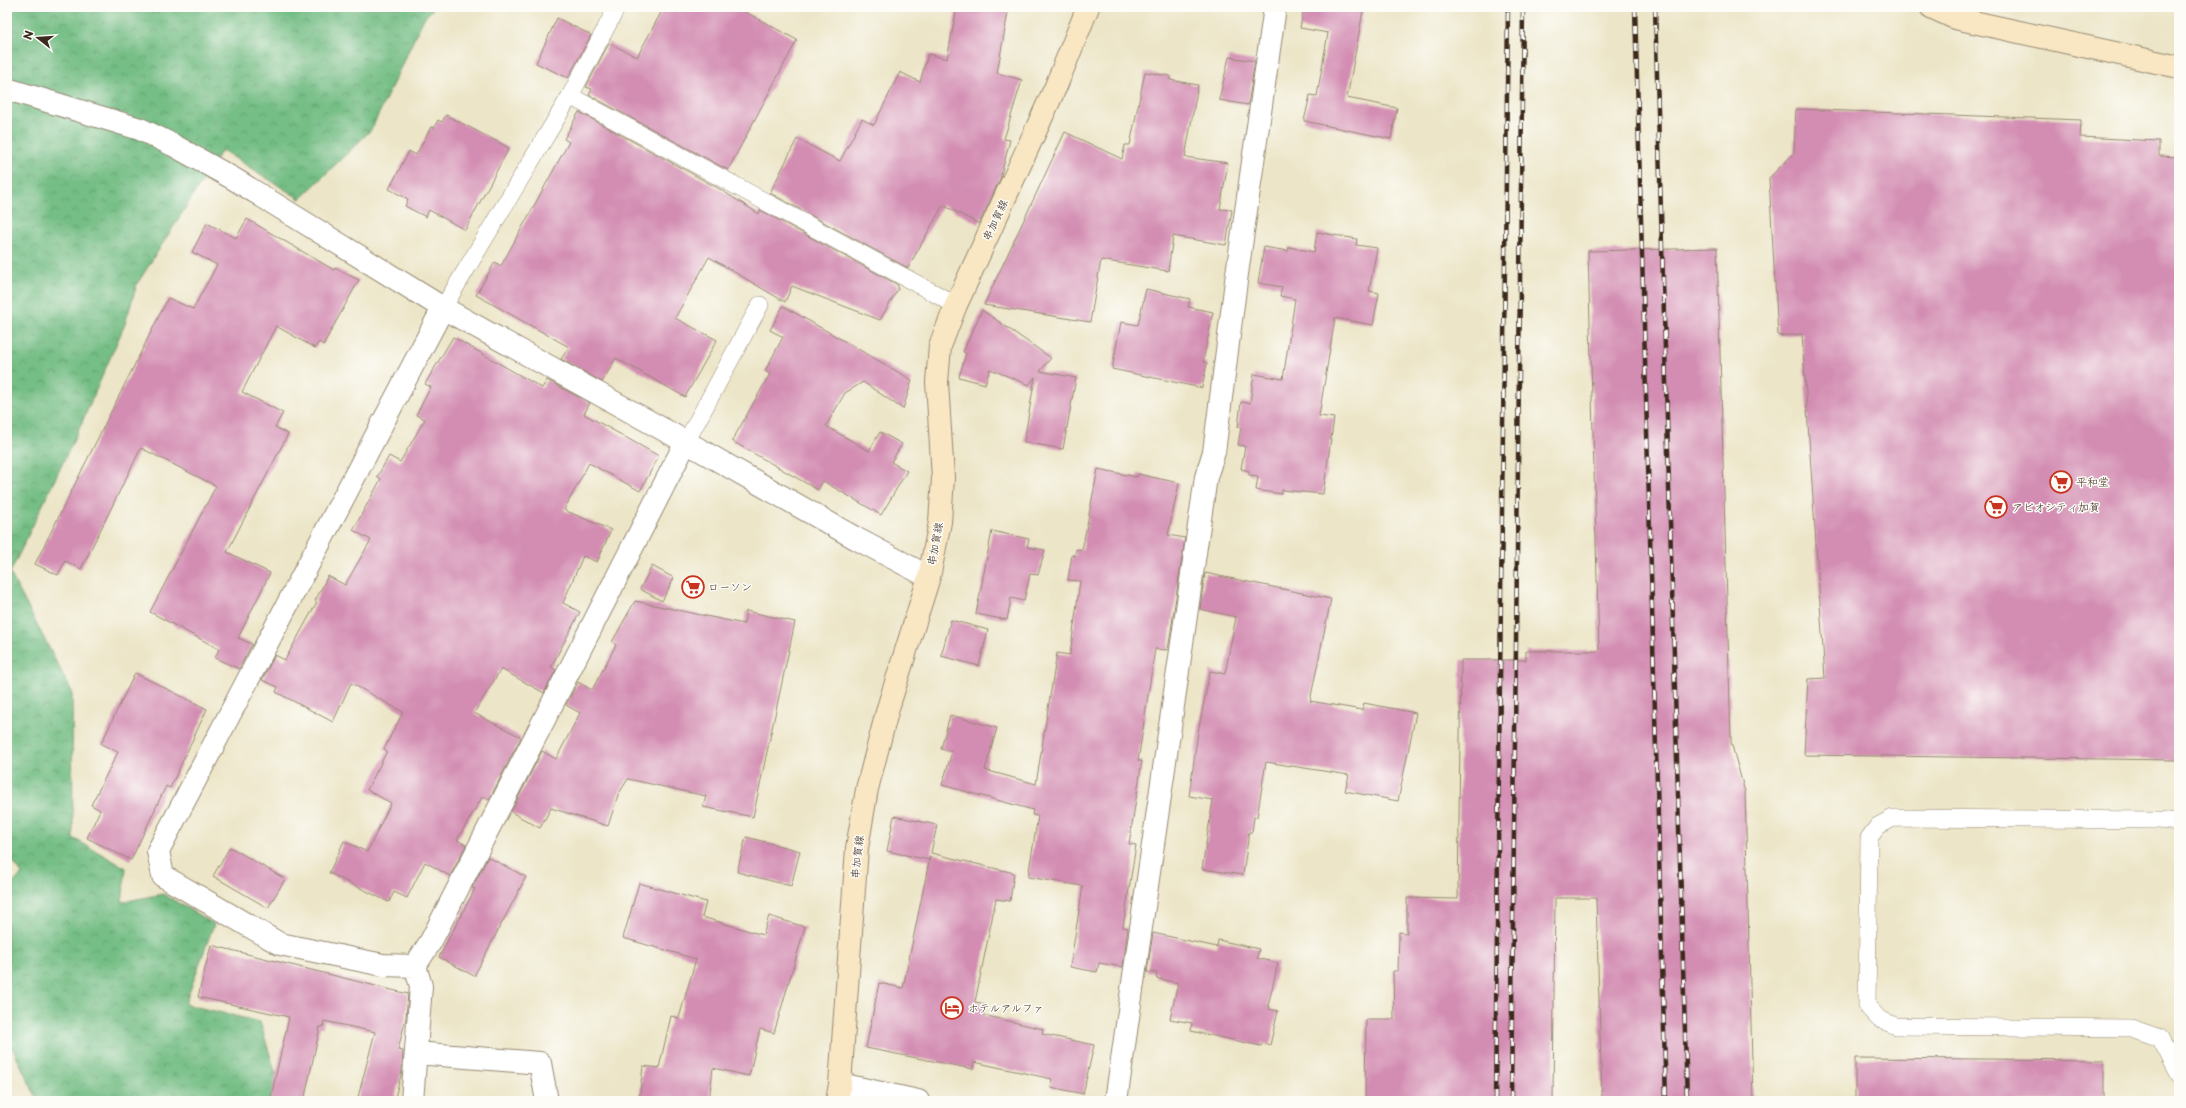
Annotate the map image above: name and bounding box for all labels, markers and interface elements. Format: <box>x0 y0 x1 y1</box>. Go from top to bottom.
north arrow <box>18 18 58 58</box>
text: N <box>19 28 37 42</box>
street label: 串加賀線 <box>978 196 1012 243</box>
supermarket icon: 平和堂 <box>2048 469 2074 495</box>
place label: 平和堂 <box>2076 473 2109 490</box>
supermarket icon: アビオシティ加賀 <box>1983 494 2009 520</box>
place label: アビオシティ加賀 <box>2012 498 2100 515</box>
street label: 串加賀線 <box>922 521 947 567</box>
supermarket icon: ローソン <box>680 574 706 600</box>
place label: ローソン <box>708 578 752 595</box>
street label: 串加賀線 <box>846 834 867 880</box>
hotel icon: ホテルアルファ <box>939 995 965 1021</box>
place label: ホテルアルファ <box>968 999 1044 1016</box>

